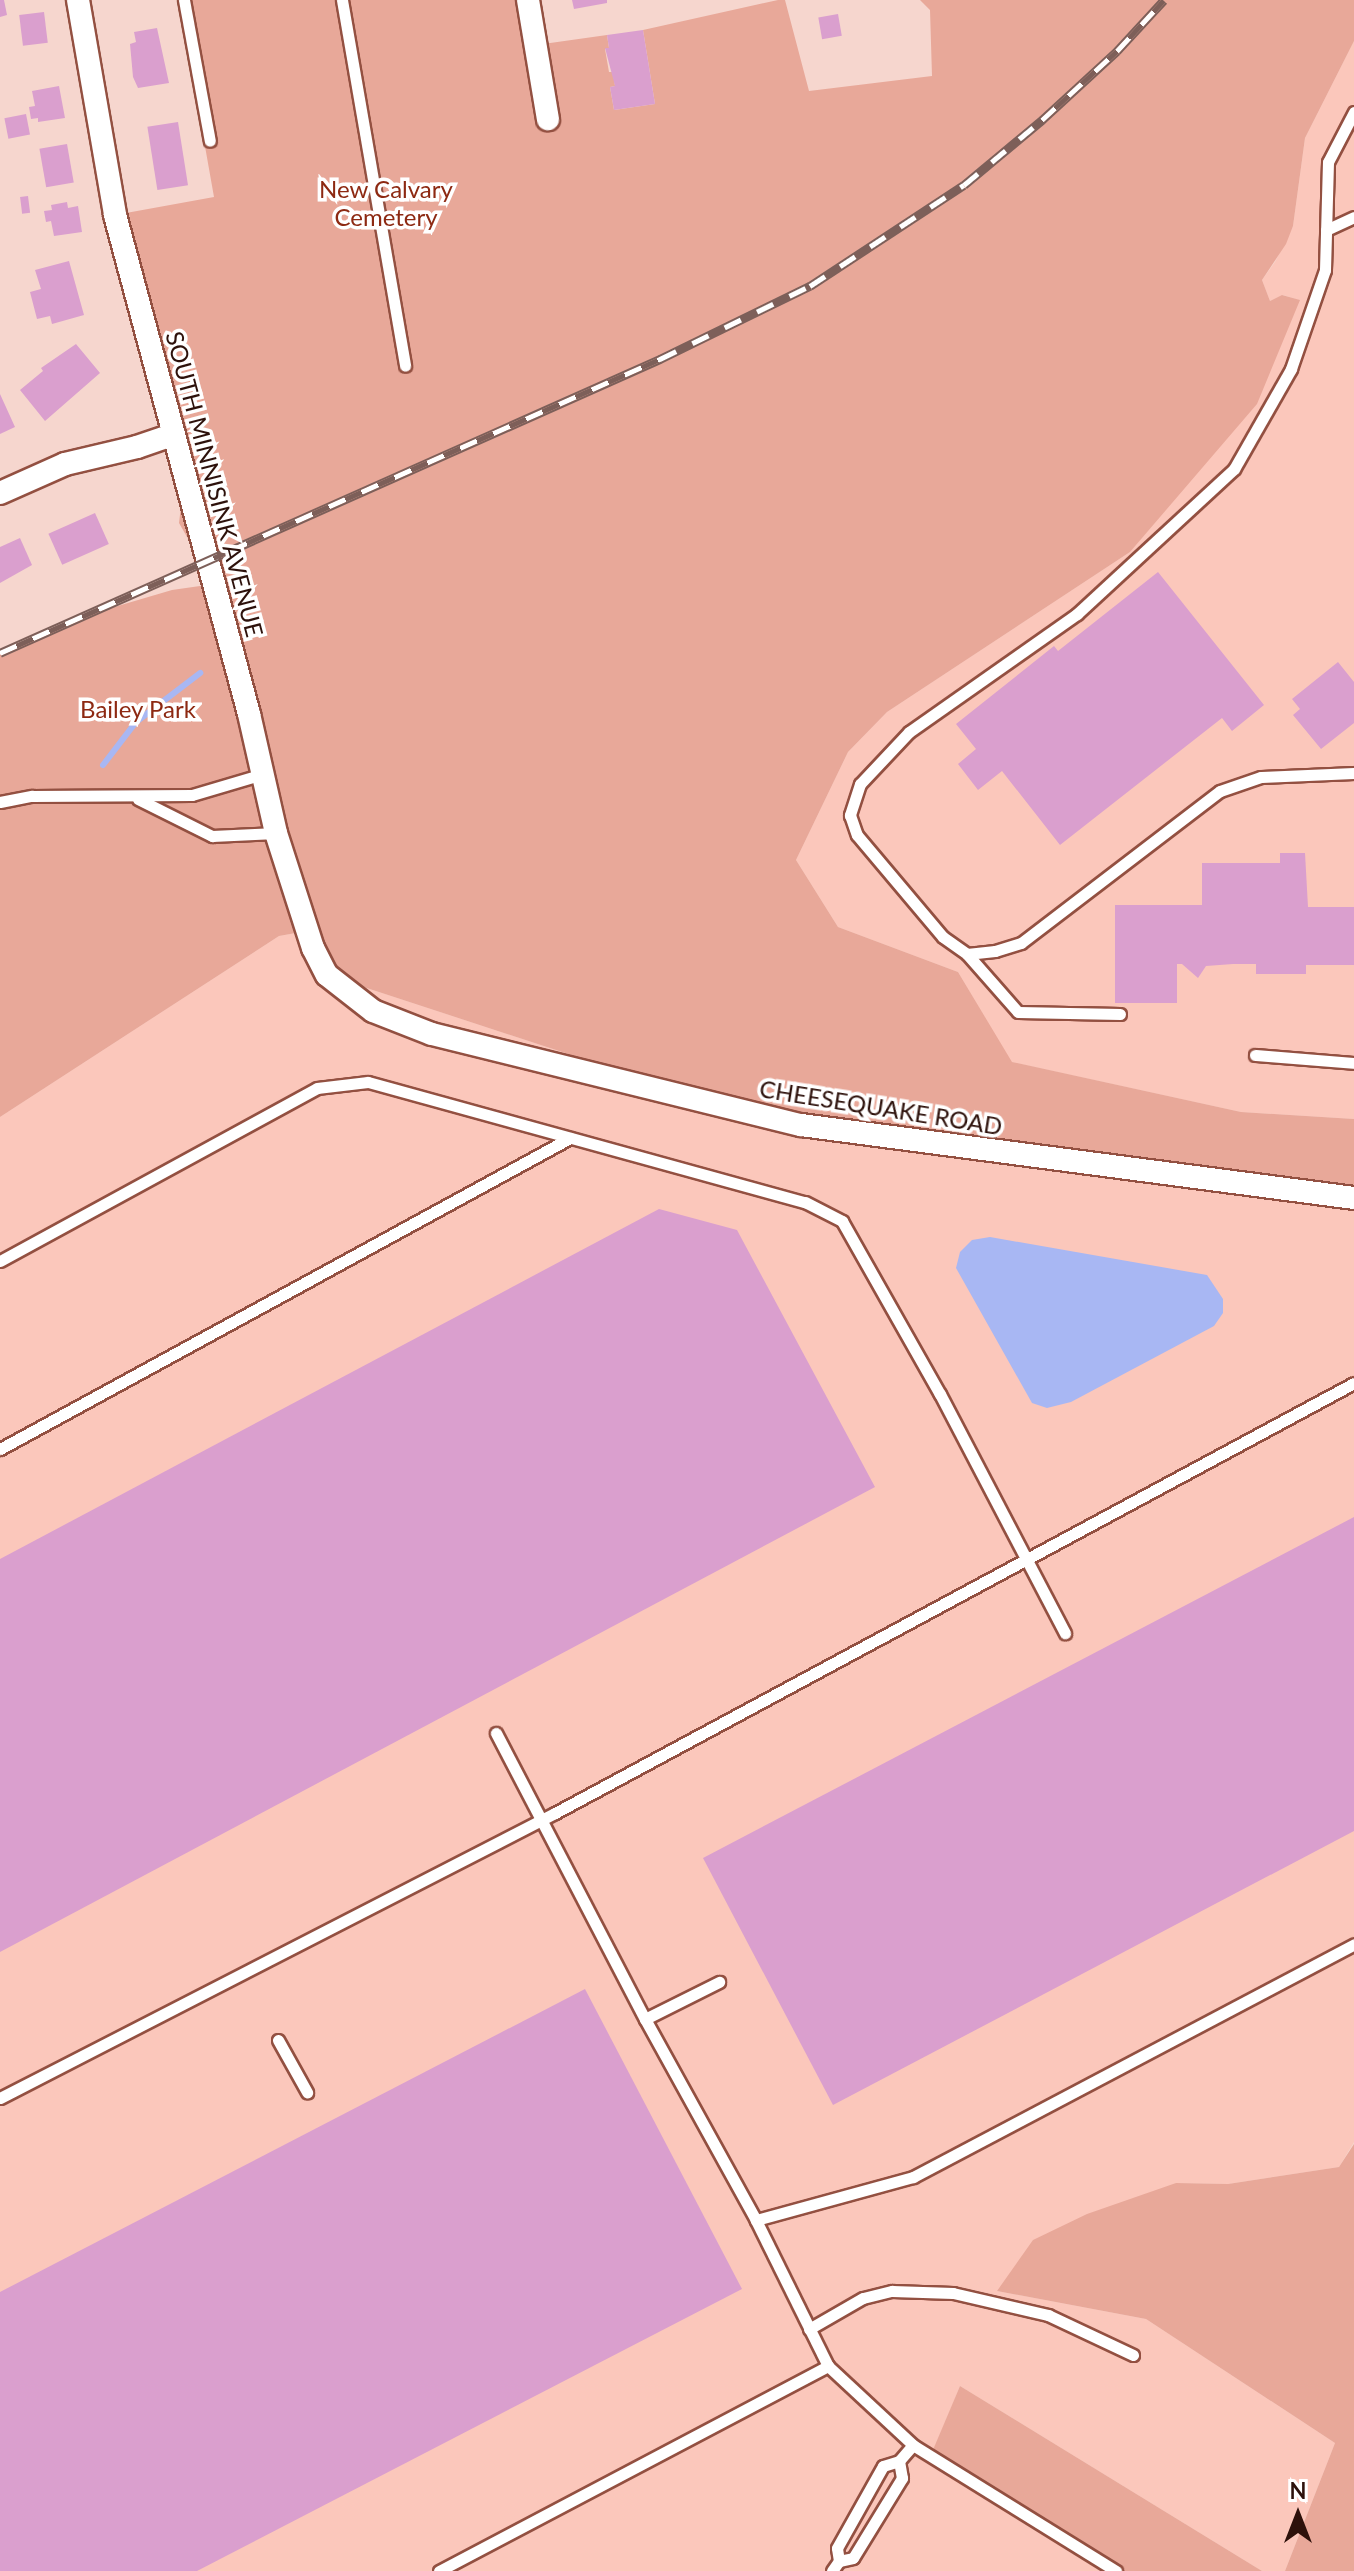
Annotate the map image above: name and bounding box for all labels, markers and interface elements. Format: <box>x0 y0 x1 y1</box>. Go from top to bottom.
park label: New Calvary Cemetery <box>319 175 453 231</box>
street label: SOUTH MINNISINK AVENUE <box>160 328 270 640</box>
park label: Bailey Park <box>80 695 196 723</box>
street label: CHEESEQUAKE ROAD <box>758 1074 1004 1140</box>
north arrow <box>1258 2475 1338 2555</box>
text: N <box>1290 2477 1306 2504</box>

